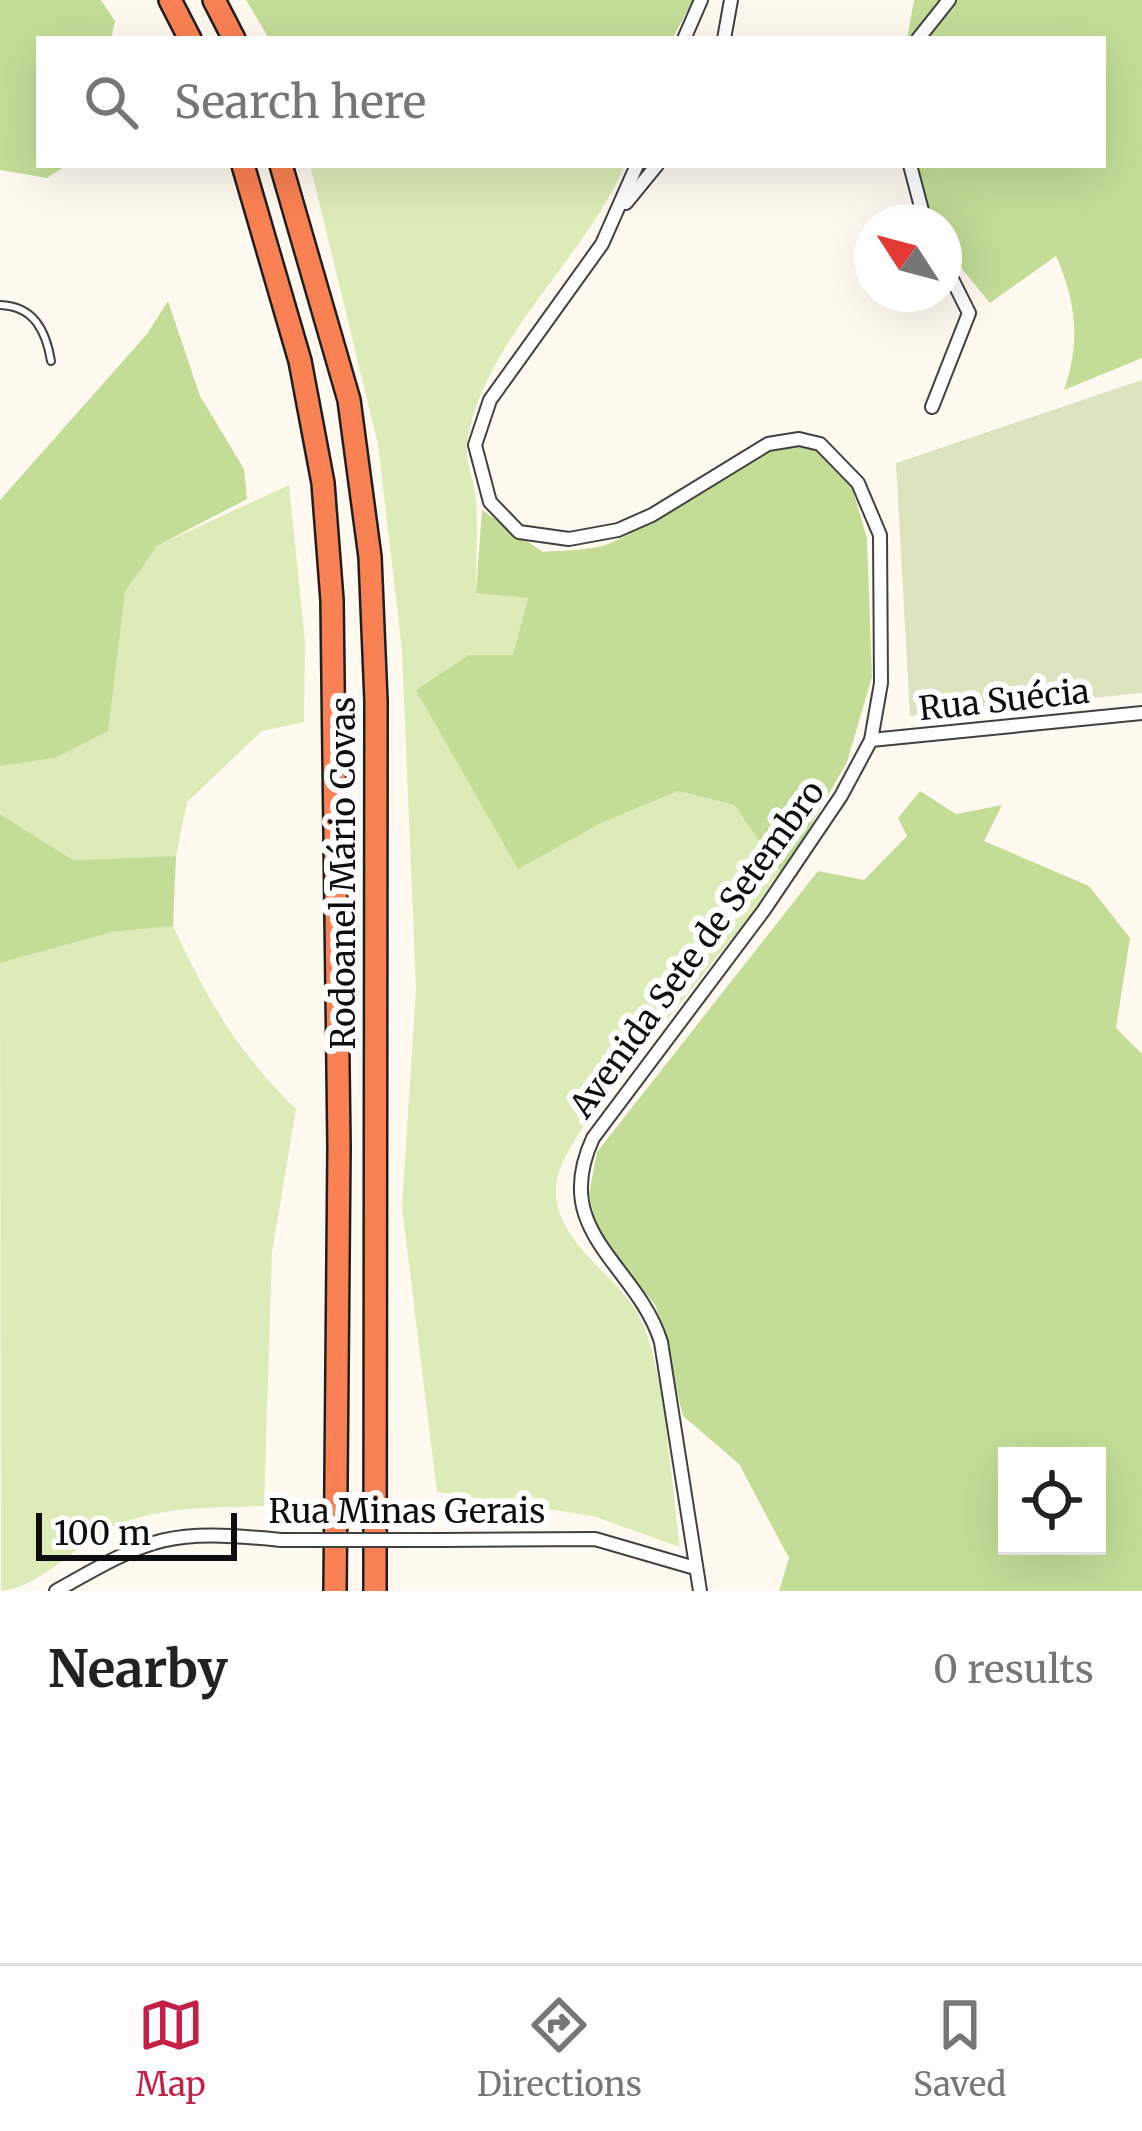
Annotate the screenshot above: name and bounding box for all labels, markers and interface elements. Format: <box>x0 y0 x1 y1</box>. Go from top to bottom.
search box <box>36 36 1106 168</box>
icon: search <box>78 69 144 135</box>
text: Search here <box>174 74 426 130</box>
north arrow <box>854 204 962 312</box>
street label: Rua Suécia <box>917 671 1091 729</box>
street label: Rodoanel Mário Covas <box>323 697 364 1049</box>
street label: Avenida Sete de Setembro <box>560 772 833 1126</box>
map controls <box>998 1447 1106 1555</box>
button: locate <box>998 1447 1106 1555</box>
street label: Rua Minas Gerais <box>269 1491 545 1532</box>
scale bar <box>36 1507 237 1560</box>
text: 100 m <box>54 1513 151 1554</box>
text: Nearby <box>48 1637 228 1701</box>
text: 0 results <box>933 1645 1094 1694</box>
tab: Map <box>136 1992 206 2105</box>
tab: Directions <box>477 1992 642 2105</box>
tab: Saved <box>913 1992 1006 2105</box>

